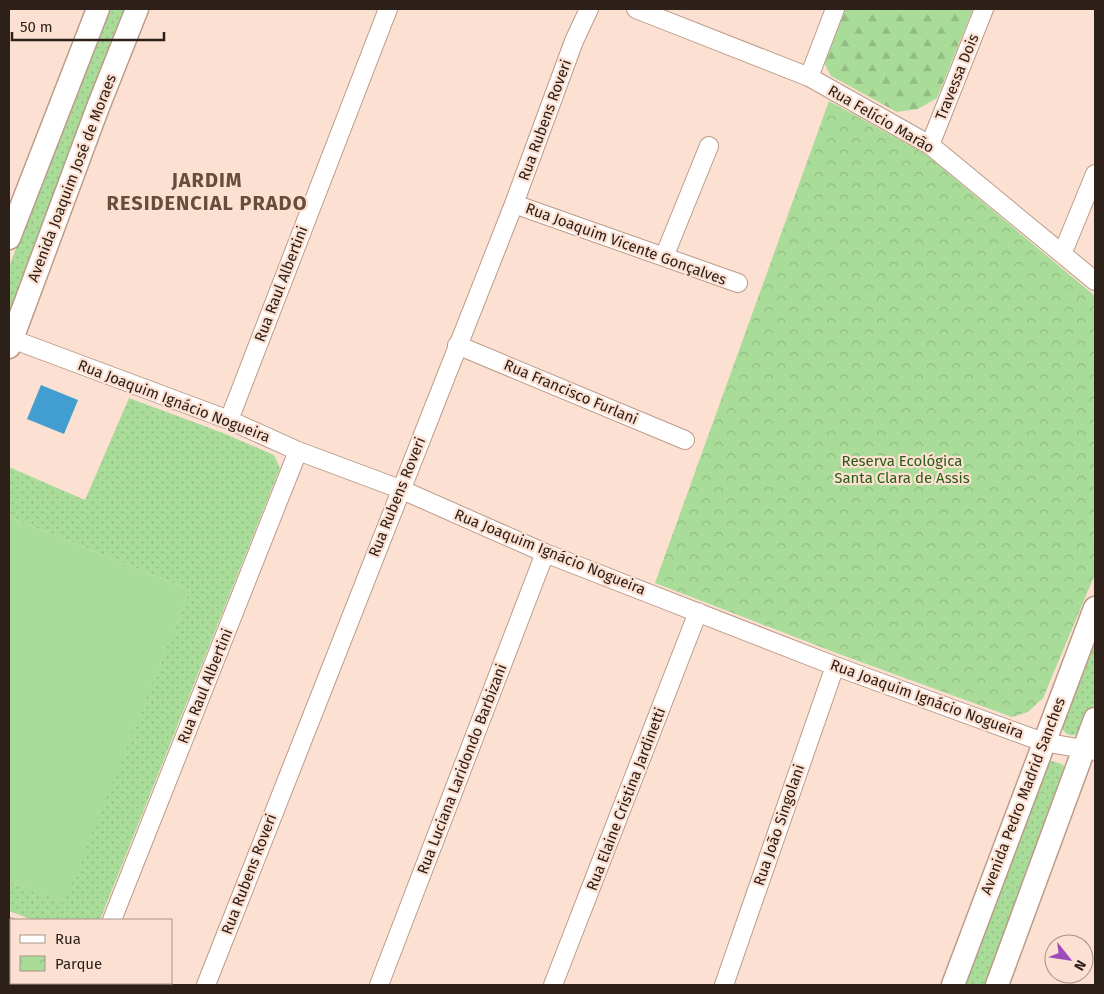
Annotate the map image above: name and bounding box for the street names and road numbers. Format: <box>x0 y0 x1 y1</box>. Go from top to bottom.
street label: Travessa Dois <box>932 31 982 123</box>
street label: Rua Rubens Roveri <box>515 57 575 183</box>
street label: Avenida Joaquim José de Moraes <box>24 72 120 284</box>
street label: Rua Felício Marão <box>825 81 937 157</box>
street label: Rua Joaquim Vicente Gonçalves <box>523 199 729 289</box>
street label: Rua Raul Albertini <box>251 224 311 344</box>
street label: Rua Joaquim Ignácio Nogueira <box>75 356 273 446</box>
street label: Rua Francisco Furlani <box>501 356 641 428</box>
street label: Rua Rubens Roveri <box>365 434 429 560</box>
street label: Rua Joaquim Ignácio Nogueira <box>452 505 648 599</box>
street label: Rua Raul Albertini <box>174 626 236 746</box>
street label: Rua Joaquim Ignácio Nogueira <box>828 656 1026 742</box>
street label: Rua Luciana Laridondo Barbizani <box>413 661 511 877</box>
street label: Avenida Pedro Madrid Sanches <box>977 695 1069 897</box>
street label: Rua Elaine Cristina Jardinetti <box>583 705 669 893</box>
street label: Rua João Singolani <box>750 762 808 888</box>
street label: Rua Rubens Roveri <box>218 811 280 937</box>

